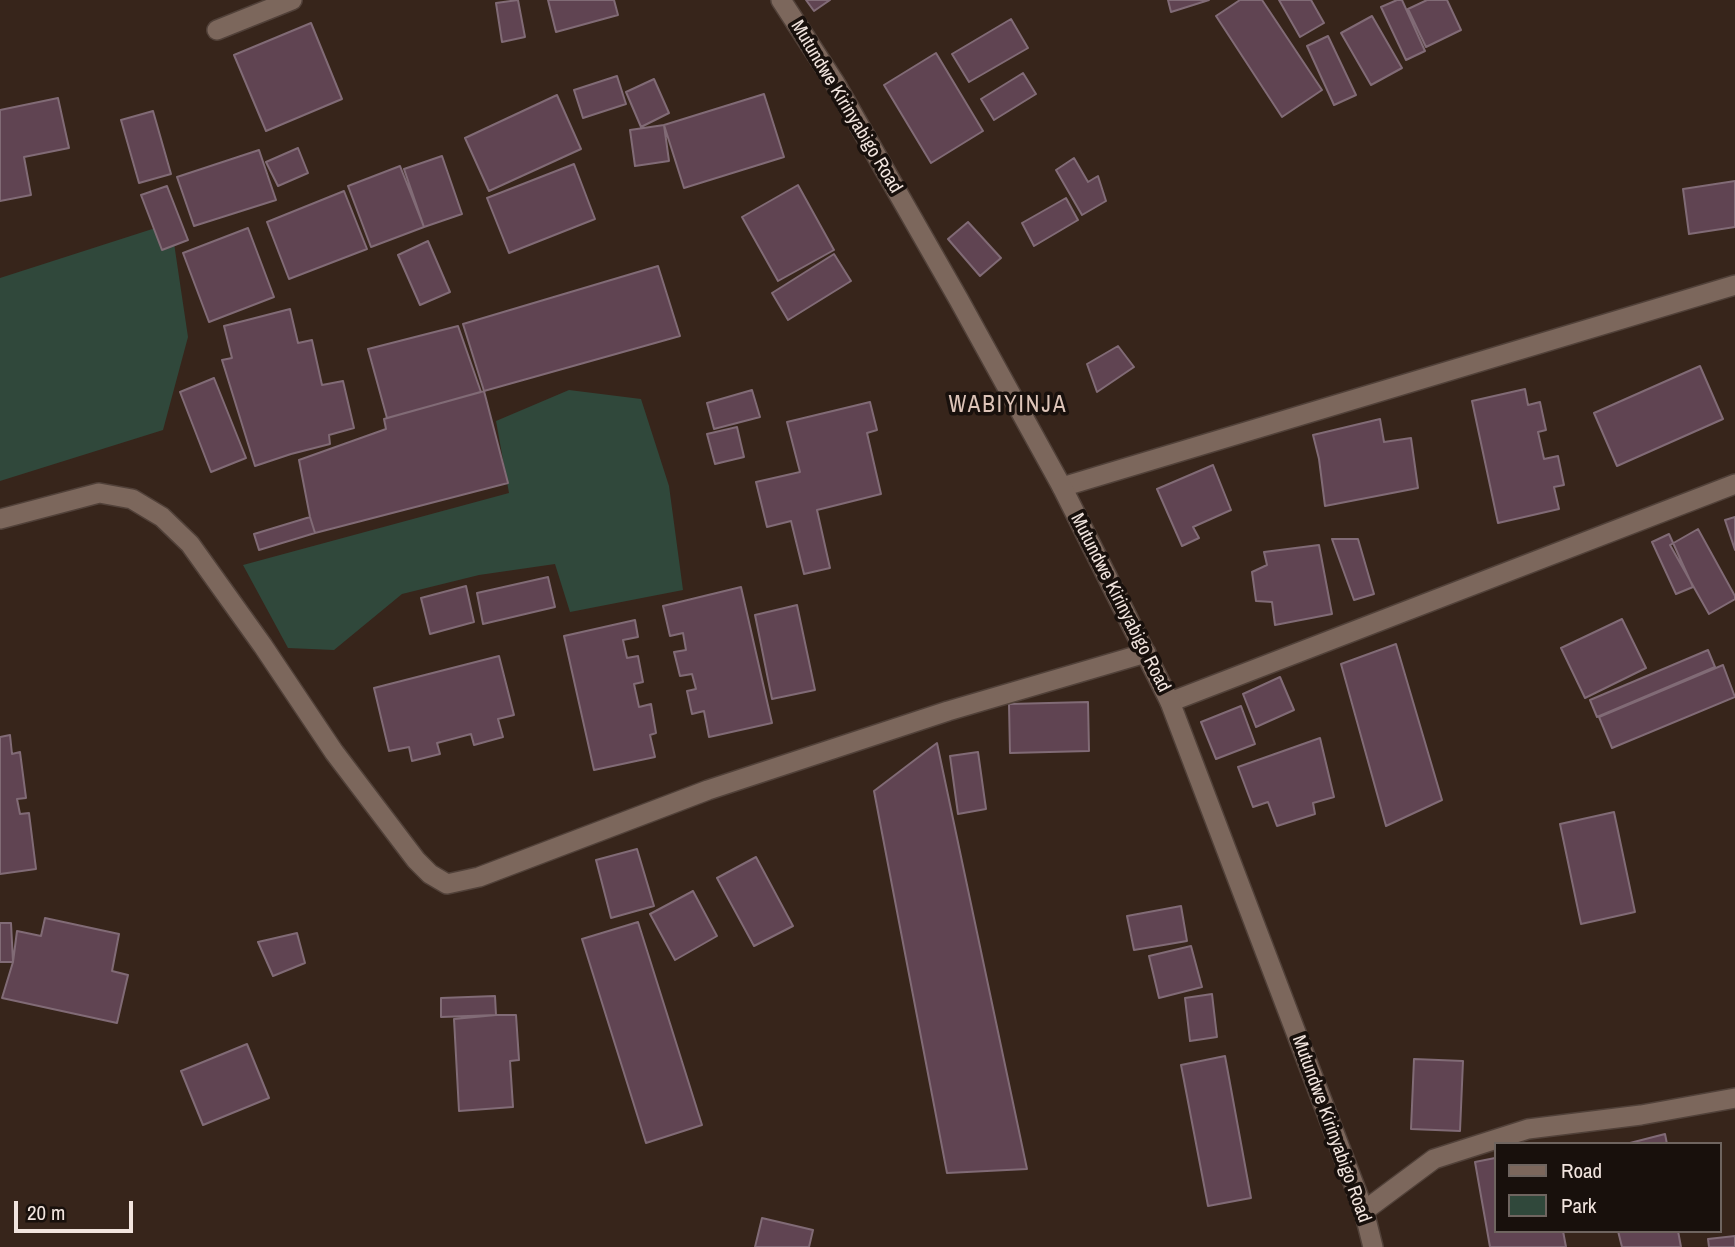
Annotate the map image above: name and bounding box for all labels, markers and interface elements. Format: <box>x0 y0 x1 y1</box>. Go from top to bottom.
street label: Mutundwe Kirinyabigo Road <box>785 16 907 198</box>
district label: WABIYINJA <box>950 392 1066 420</box>
street label: Mutundwe Kirinyabigo Road <box>1065 510 1175 696</box>
street label: Mutundwe Kirinyabigo Road <box>1287 1032 1375 1226</box>
legend <box>1494 1142 1721 1233</box>
text: Road <box>1561 1156 1602 1185</box>
scale bar <box>18 1188 136 1232</box>
text: Park <box>1561 1191 1596 1220</box>
text: 20 m <box>27 1198 65 1227</box>

